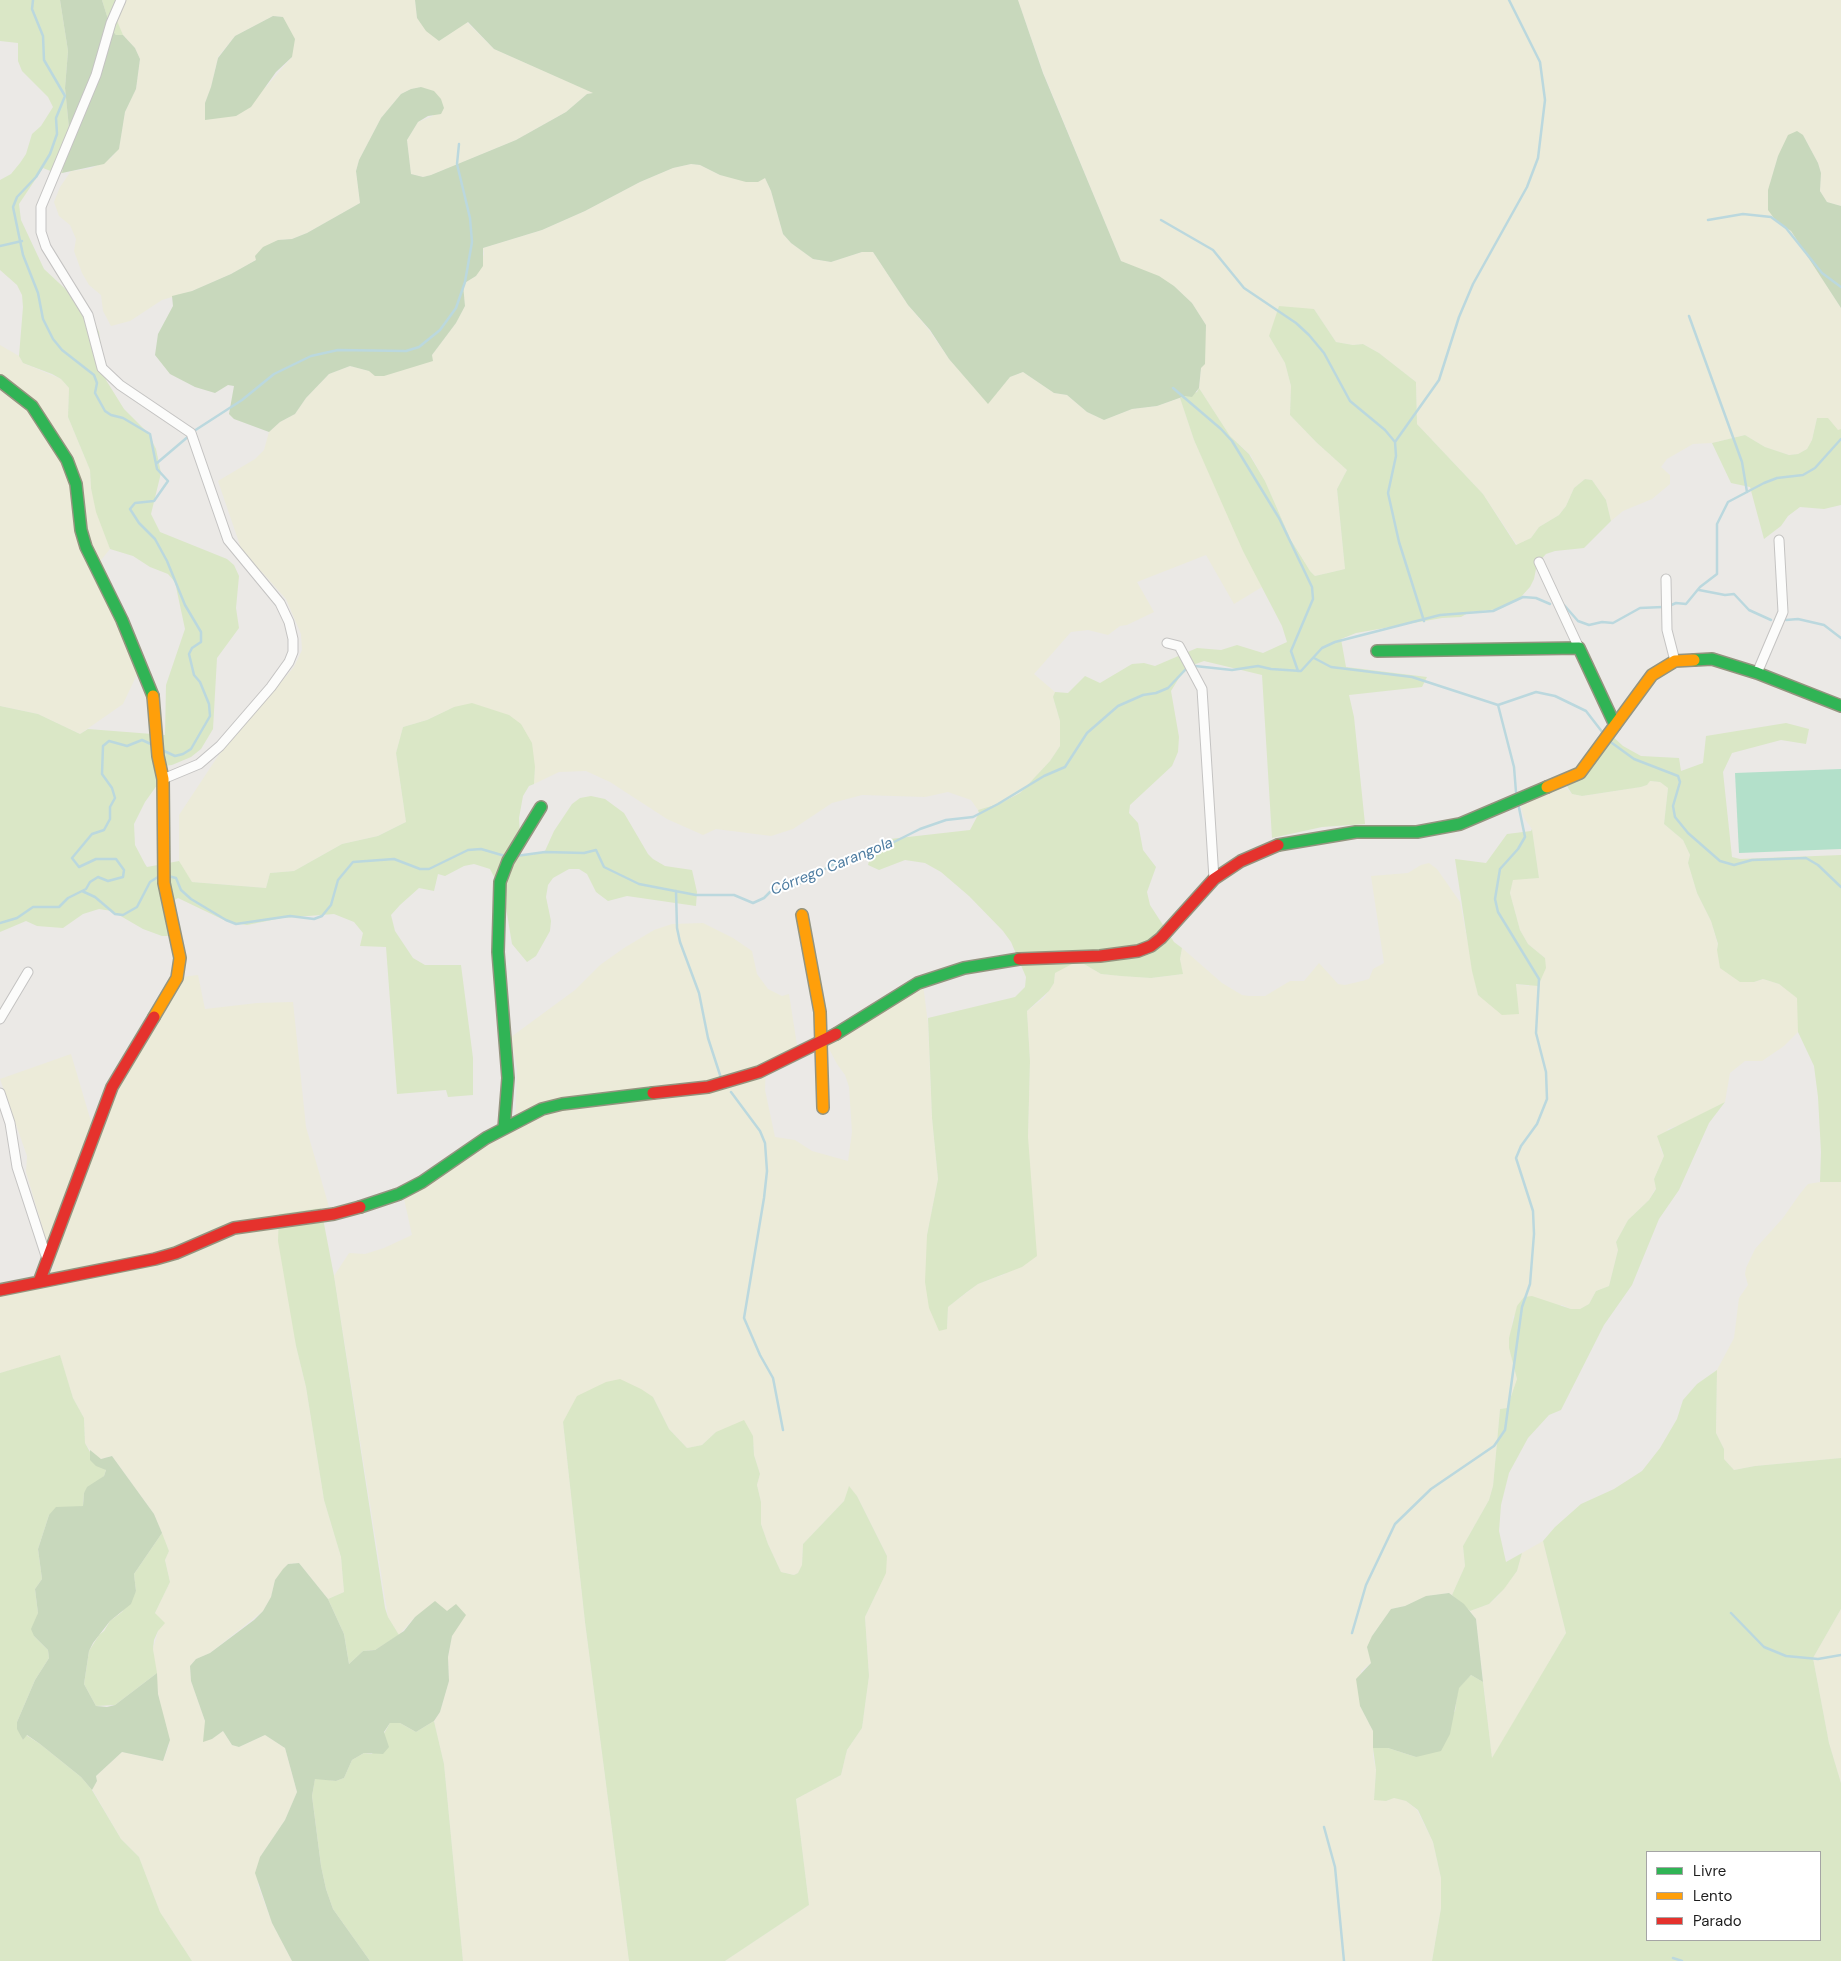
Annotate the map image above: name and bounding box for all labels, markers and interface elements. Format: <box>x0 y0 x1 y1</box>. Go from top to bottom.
water label: Córrego Carangola <box>768 834 896 900</box>
legend <box>1646 1851 1821 1941</box>
text: Livre <box>1693 1861 1726 1881</box>
text: Lento <box>1693 1886 1732 1906</box>
text: Parado <box>1693 1911 1742 1931</box>

